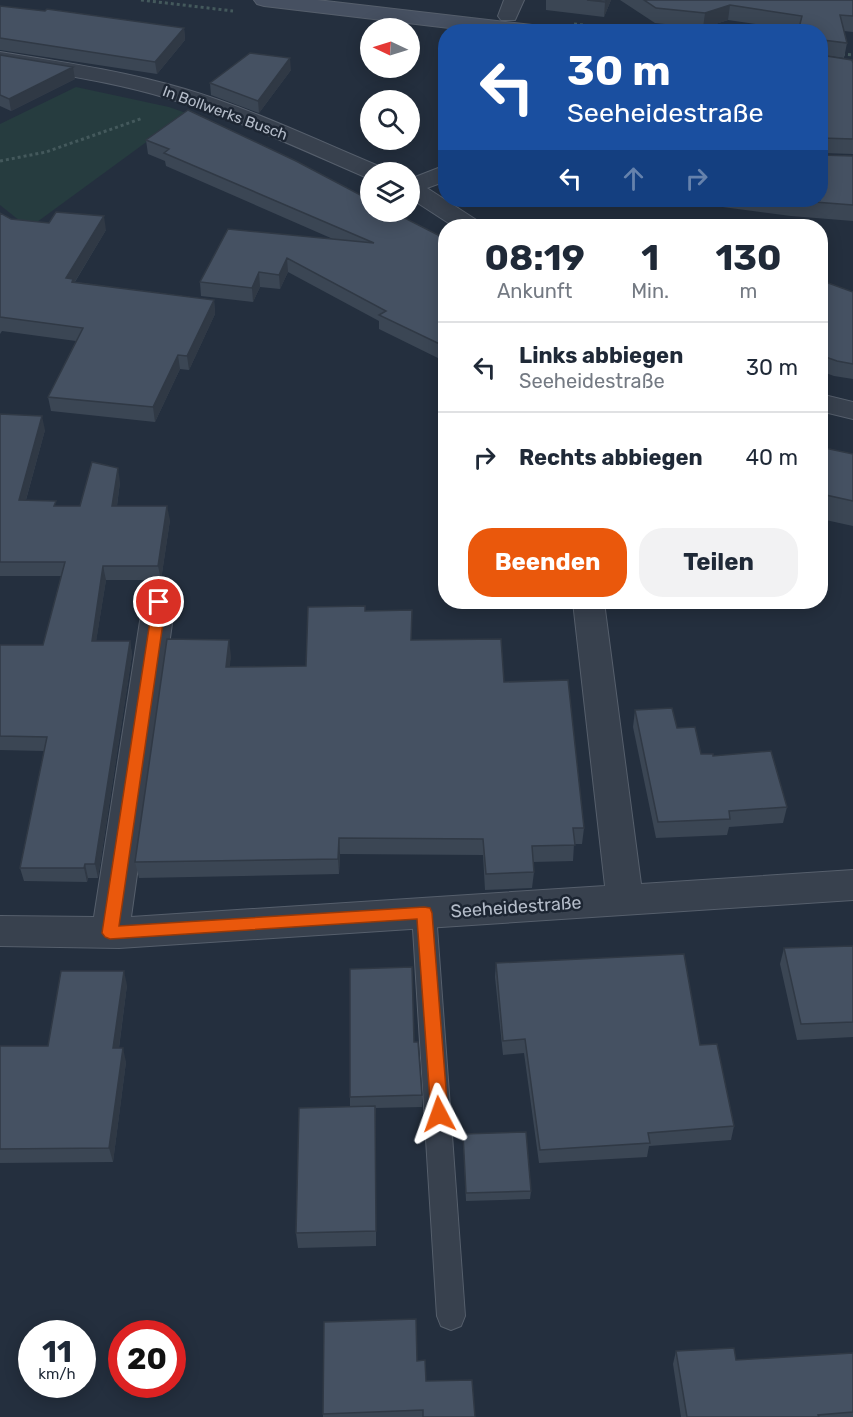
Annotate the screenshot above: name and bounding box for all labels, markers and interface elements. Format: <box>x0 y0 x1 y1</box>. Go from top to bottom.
north arrow <box>360 18 420 78</box>
map controls <box>360 18 420 222</box>
text: 30 m <box>567 46 671 96</box>
icon: left <box>468 48 546 126</box>
street label: In Bollwerks Busch <box>160 82 290 144</box>
button: search <box>360 90 420 150</box>
text: Seeheidestraße <box>567 97 764 129</box>
button: layers <box>360 162 420 222</box>
icon: left <box>554 162 587 195</box>
icon: ahead <box>617 162 650 195</box>
icon: right <box>680 162 713 195</box>
text: 08:19 <box>484 236 585 279</box>
text: 1 <box>641 236 659 279</box>
text: 130 <box>715 236 782 279</box>
text: Ankunft <box>497 279 572 303</box>
text: Min. <box>631 279 669 303</box>
text: m <box>740 279 757 303</box>
text: Links abbiegen <box>519 342 683 369</box>
icon: left <box>468 351 501 384</box>
text: 30 m <box>746 354 798 381</box>
text: Seeheidestraße <box>519 369 665 393</box>
icon: right <box>468 441 501 474</box>
text: Rechts abbiegen <box>519 444 703 471</box>
text: 40 m <box>745 444 798 471</box>
button: Beenden <box>468 528 627 597</box>
button: Teilen <box>639 528 798 597</box>
pin <box>133 576 184 627</box>
icon: arrive <box>142 585 175 618</box>
street label: Seeheidestraße <box>450 891 582 923</box>
position arrow <box>407 1082 471 1146</box>
speed limit sign: 20 <box>108 1320 186 1398</box>
text: 11 <box>42 1334 72 1370</box>
text: km/h <box>38 1365 76 1383</box>

